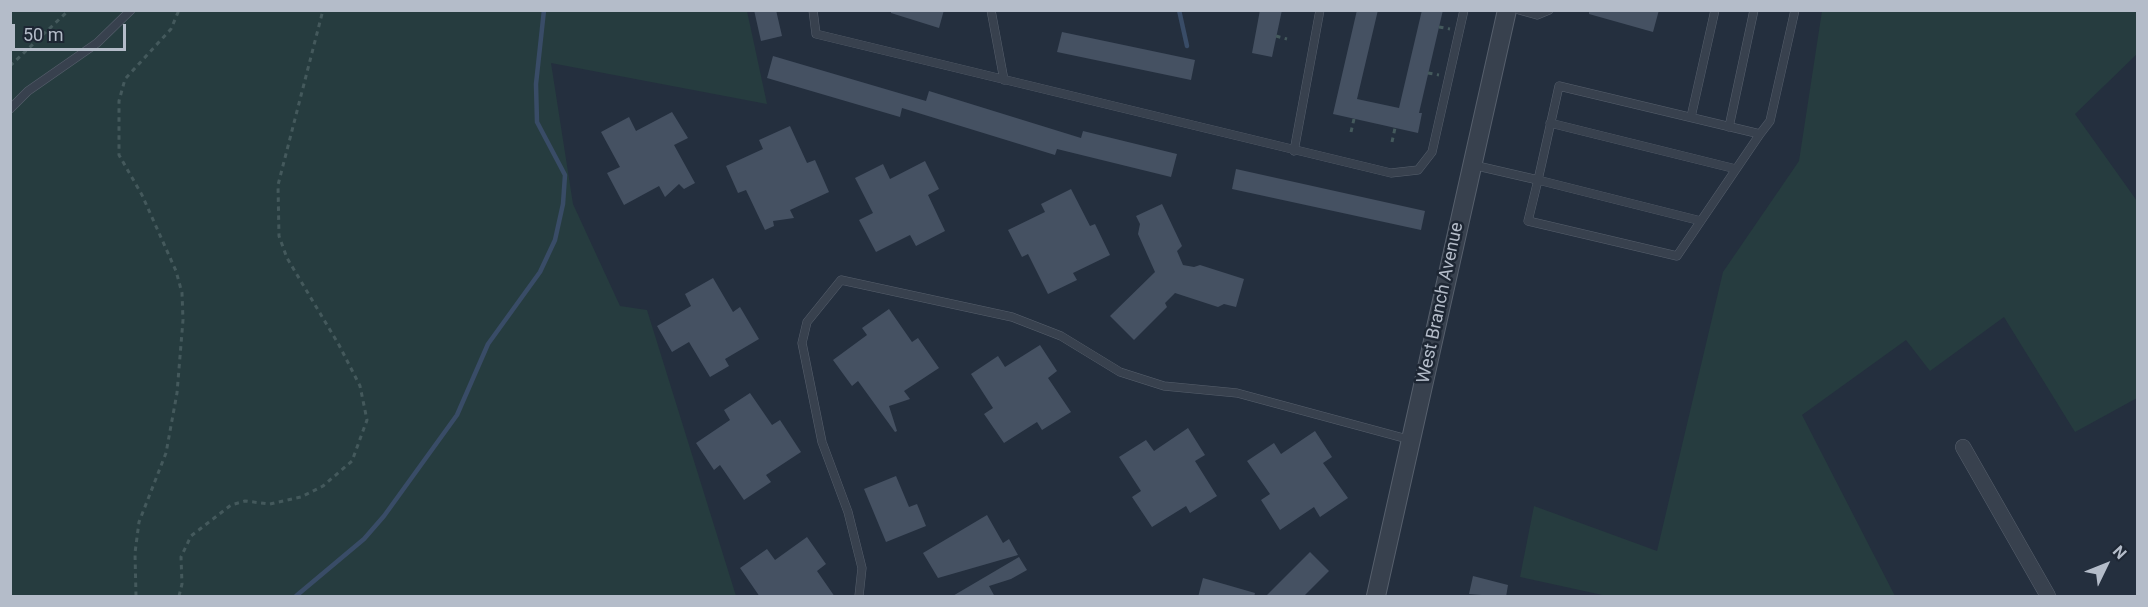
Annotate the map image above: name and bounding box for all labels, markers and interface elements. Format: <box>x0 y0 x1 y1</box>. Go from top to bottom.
scale bar <box>15 12 129 50</box>
text: 50 m <box>23 24 63 45</box>
street label: West Branch Avenue <box>1413 220 1469 386</box>
north arrow <box>2076 535 2136 595</box>
text: N <box>2109 542 2130 563</box>

